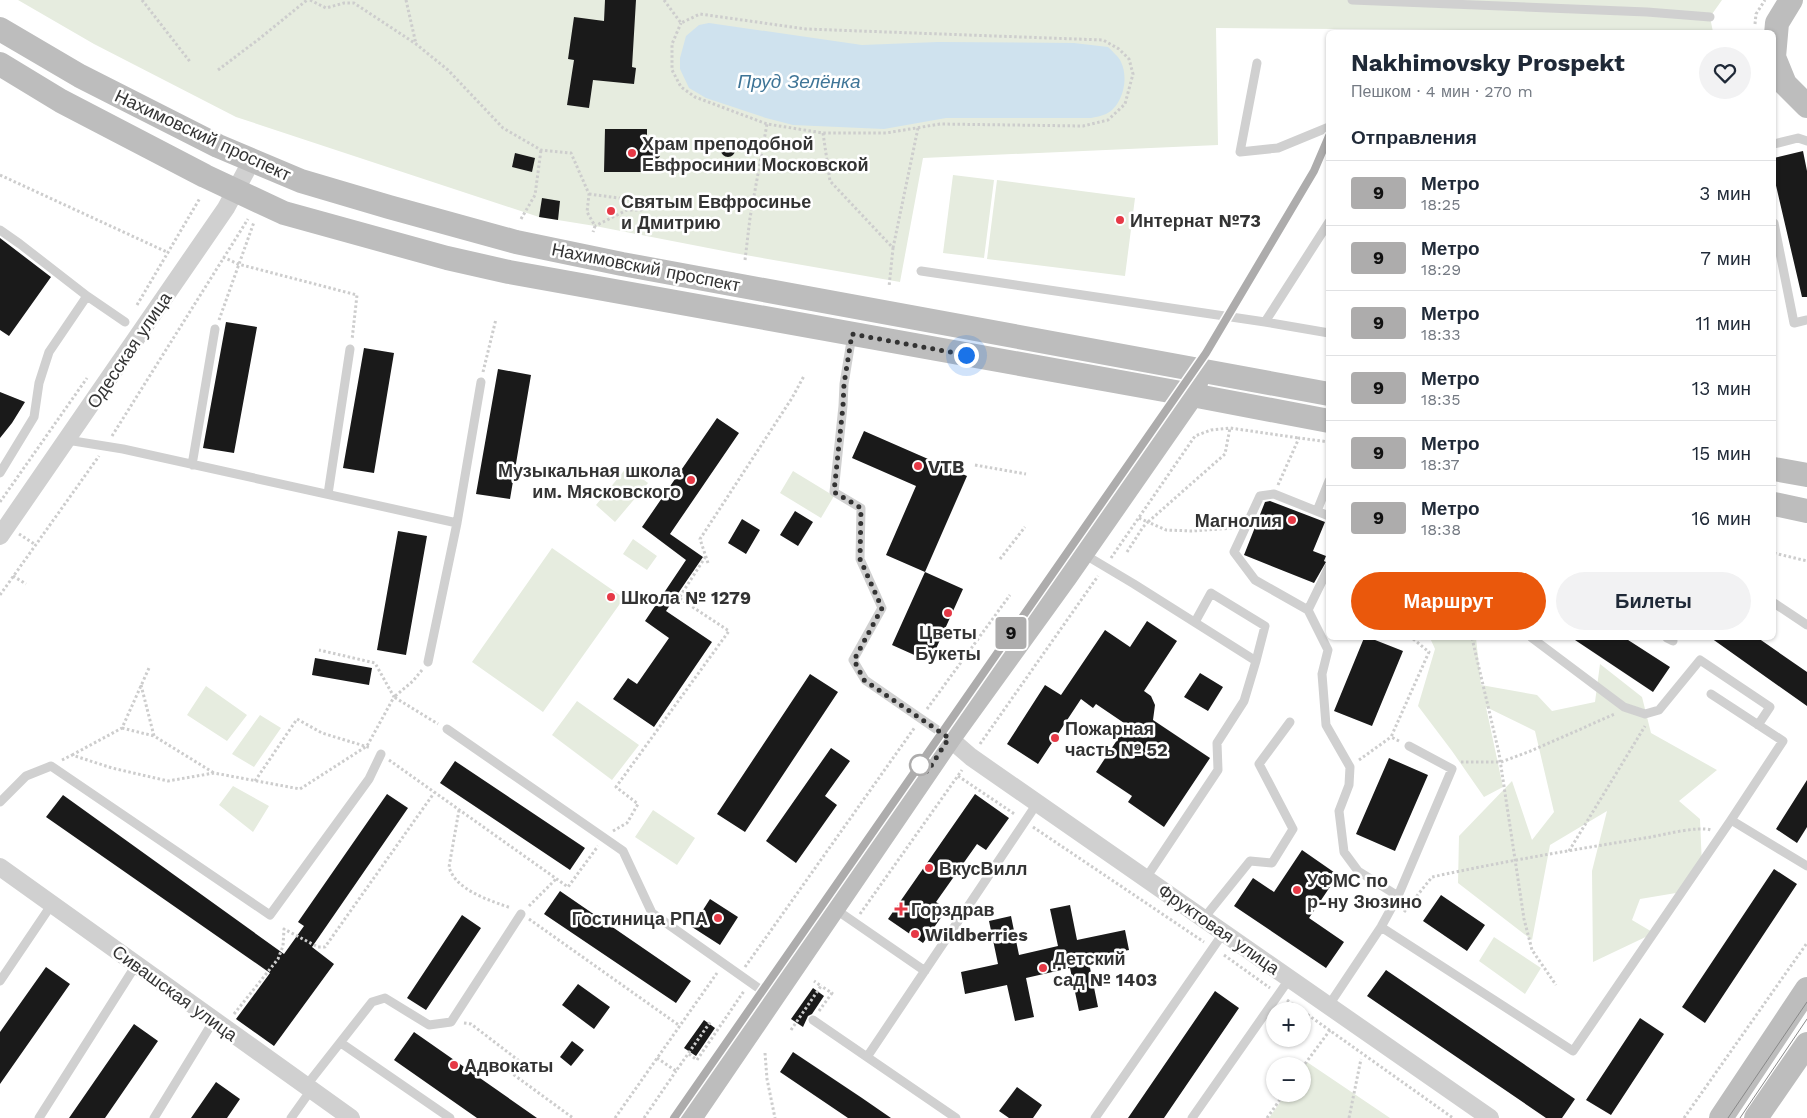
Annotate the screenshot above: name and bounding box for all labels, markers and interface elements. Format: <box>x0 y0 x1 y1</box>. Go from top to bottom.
button: heart <box>1699 47 1751 99</box>
text: Nakhimovsky Prospekt <box>1351 49 1625 77</box>
water label: Пруд Зелёнка <box>738 70 860 93</box>
text: Пешком · 4 мин · 270 m <box>1351 82 1533 101</box>
street label: Нахимовский проспект <box>112 85 294 185</box>
text: Отправления <box>1351 126 1477 149</box>
place label: Храм преподобной Евфросинии Московской <box>642 133 869 175</box>
marker: Храм преподобной Евфросинии Московской <box>626 147 638 159</box>
text: Метро <box>1421 172 1480 195</box>
text: 9 <box>1373 182 1384 203</box>
text: 3 мин <box>1699 182 1751 205</box>
place label: Святым Евфросинье и Дмитрию <box>621 191 811 233</box>
text: 18:25 <box>1421 195 1460 214</box>
marker: Святым Евфросинье и Дмитрию <box>605 205 617 217</box>
place label: Интернат №73 <box>1130 210 1261 231</box>
marker: Интернат №73 <box>1114 214 1126 226</box>
text: Метро <box>1421 237 1480 260</box>
street label: Нахимовский проспект <box>550 238 742 296</box>
text: 9 <box>1373 247 1384 268</box>
text: 7 мин <box>1700 247 1751 270</box>
text: 18:29 <box>1421 260 1461 279</box>
street label: Одесская улица <box>82 287 176 412</box>
text: Метро <box>1421 302 1480 325</box>
text: 9 <box>1373 312 1384 333</box>
text: 11 мин <box>1696 312 1751 335</box>
text: 18:33 <box>1421 325 1461 344</box>
your location <box>954 343 979 368</box>
text: Метро <box>1421 367 1480 390</box>
text: 9 <box>1373 377 1384 398</box>
text: 13 мин <box>1692 377 1751 400</box>
text: 18:35 <box>1421 390 1460 409</box>
text: Метро <box>1421 432 1480 455</box>
text: 9 <box>1373 442 1384 463</box>
text: 15 мин <box>1692 442 1751 465</box>
text: 18:37 <box>1421 455 1460 474</box>
place label: VTB <box>928 456 964 477</box>
place label: Музыкальная школа им. Мясковского <box>498 460 682 502</box>
marker: VTB <box>912 460 924 472</box>
marker: Музыкальная школа им. Мясковского <box>685 474 697 486</box>
text: Метро <box>1421 497 1480 520</box>
text: 9 <box>1373 507 1384 528</box>
text: 16 мин <box>1691 507 1751 530</box>
place label: Магнолия <box>1195 510 1282 531</box>
marker: Магнолия <box>1286 514 1298 526</box>
text: 18:38 <box>1421 520 1461 539</box>
button: Маршрут <box>1351 572 1546 630</box>
button: Билеты <box>1556 572 1751 630</box>
place label: Школа № 1279 <box>621 587 751 608</box>
marker: Школа № 1279 <box>605 591 617 603</box>
marker: Цветы Букеты <box>942 607 954 619</box>
line badge: 9 <box>995 617 1027 649</box>
place label: Цветы Букеты <box>915 622 981 664</box>
text: 9 <box>1005 622 1017 643</box>
place label: Пожарная часть № 52 <box>1065 718 1168 760</box>
marker: Пожарная часть № 52 <box>1049 732 1061 744</box>
unlabelled marker <box>909 754 931 776</box>
place label: ВкусВилл <box>939 858 1028 879</box>
marker: ВкусВилл <box>923 862 935 874</box>
place label: УФМС по р-ну Зюзино <box>1307 870 1422 912</box>
street label: Фруктовая улица <box>1154 879 1285 979</box>
marker: УФМС по р-ну Зюзино <box>1291 884 1303 896</box>
place label: Горздрав <box>911 899 995 920</box>
marker: Горздрав <box>895 903 907 915</box>
place label: Гостиница РПА <box>572 908 708 929</box>
marker: Гостиница РПА <box>712 912 724 924</box>
place label: Wildberries <box>925 924 1028 945</box>
marker: Wildberries <box>909 928 921 940</box>
street label: Сивашская улица <box>108 941 242 1046</box>
place label: Детский сад № 1403 <box>1053 948 1157 990</box>
marker: Детский сад № 1403 <box>1037 962 1049 974</box>
map controls <box>1266 1002 1311 1102</box>
button: + <box>1266 1002 1311 1047</box>
place label: Адвокаты <box>464 1055 553 1076</box>
button: − <box>1266 1057 1311 1102</box>
marker: Адвокаты <box>448 1059 460 1071</box>

